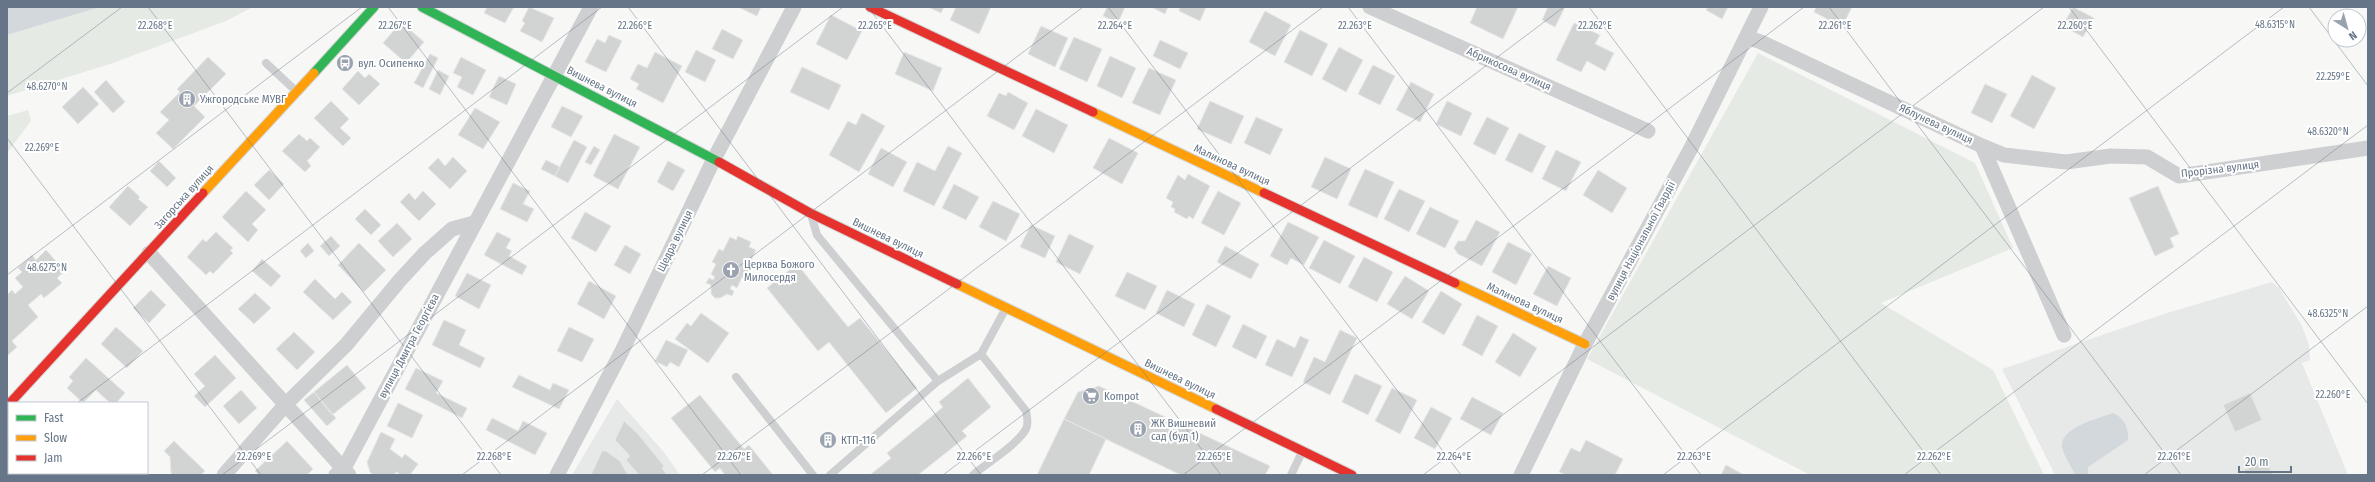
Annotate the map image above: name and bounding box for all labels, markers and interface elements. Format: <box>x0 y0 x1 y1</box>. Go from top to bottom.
north arrow <box>2327 8 2367 48</box>
text: 48.6315°N <box>2255 19 2295 31</box>
text: 22.268°E <box>138 20 173 32</box>
text: 22.267°E <box>378 20 412 32</box>
text: 22.266°E <box>618 20 653 32</box>
text: 22.265°E <box>858 20 892 32</box>
text: 22.264°E <box>1098 20 1133 32</box>
text: 22.263°E <box>1338 20 1372 32</box>
text: 22.262°E <box>1578 20 1612 32</box>
text: 22.261°E <box>1818 20 1852 32</box>
text: 22.260°E <box>2058 20 2093 32</box>
text: N <box>2346 28 2359 43</box>
street label: Абрикосова вулиця <box>1465 45 1553 93</box>
bus stop icon: вул. Осипенко <box>335 53 355 73</box>
place label: вул. Осипенко <box>358 57 424 70</box>
street label: Вишнева вулиця <box>565 64 639 110</box>
text: 22.259°E <box>2316 71 2350 83</box>
text: 48.6270°N <box>27 81 67 93</box>
building icon: Ужгородське МУВГ <box>177 89 197 109</box>
place label: Ужгородське МУВГ <box>199 93 286 106</box>
street label: Яблунева вулиця <box>1897 101 1975 147</box>
text: 48.6320°N <box>2307 126 2349 138</box>
text: 22.269°E <box>25 142 60 154</box>
street label: Малинова вулиця <box>1192 142 1272 188</box>
street label: Прорізна вулиця <box>2180 158 2260 180</box>
street label: Загорська вулиця <box>152 162 216 232</box>
street label: вулиця Національної Гвардії <box>1604 179 1678 303</box>
street label: Щедра вулиця <box>655 208 695 274</box>
street label: Вишнева вулиця <box>850 215 926 261</box>
place label: Церква Божого Милосердя <box>744 258 815 284</box>
church icon: Церква Божого Милосердя <box>721 260 741 280</box>
text: 48.6275°N <box>27 262 67 274</box>
street label: Малинова вулиця <box>1485 280 1565 326</box>
street label: вулиця Дмитра Георгієва <box>376 292 442 400</box>
text: 48.6325°N <box>2308 308 2348 320</box>
street label: Вишнева вулиця <box>1142 356 1218 402</box>
supermarket icon: Kompot <box>1081 386 1101 406</box>
text: 22.260°E <box>2316 389 2351 401</box>
place label: Kompot <box>1104 390 1140 403</box>
legend <box>8 402 148 474</box>
text: Fast <box>44 411 63 425</box>
place label: ЖК Вишневий сад (буд 1) <box>1151 417 1216 443</box>
building icon: ЖК Вишневий сад (буд 1) <box>1128 419 1148 439</box>
building icon: КТП-116 <box>818 430 838 450</box>
text: Slow <box>44 431 67 445</box>
place label: КТП-116 <box>841 434 876 447</box>
scale bar <box>2239 448 2291 474</box>
text: Jam <box>44 451 62 465</box>
text: 22.269°E <box>237 451 272 463</box>
text: 22.268°E <box>477 451 512 463</box>
text: 22.267°E <box>717 451 751 463</box>
text: 22.266°E <box>957 451 992 463</box>
text: 22.265°E <box>1197 451 1231 463</box>
text: 22.264°E <box>1437 451 1472 463</box>
text: 22.263°E <box>1677 451 1711 463</box>
text: 22.262°E <box>1917 451 1951 463</box>
text: 22.261°E <box>2157 451 2191 463</box>
text: 20 m <box>2245 455 2269 469</box>

